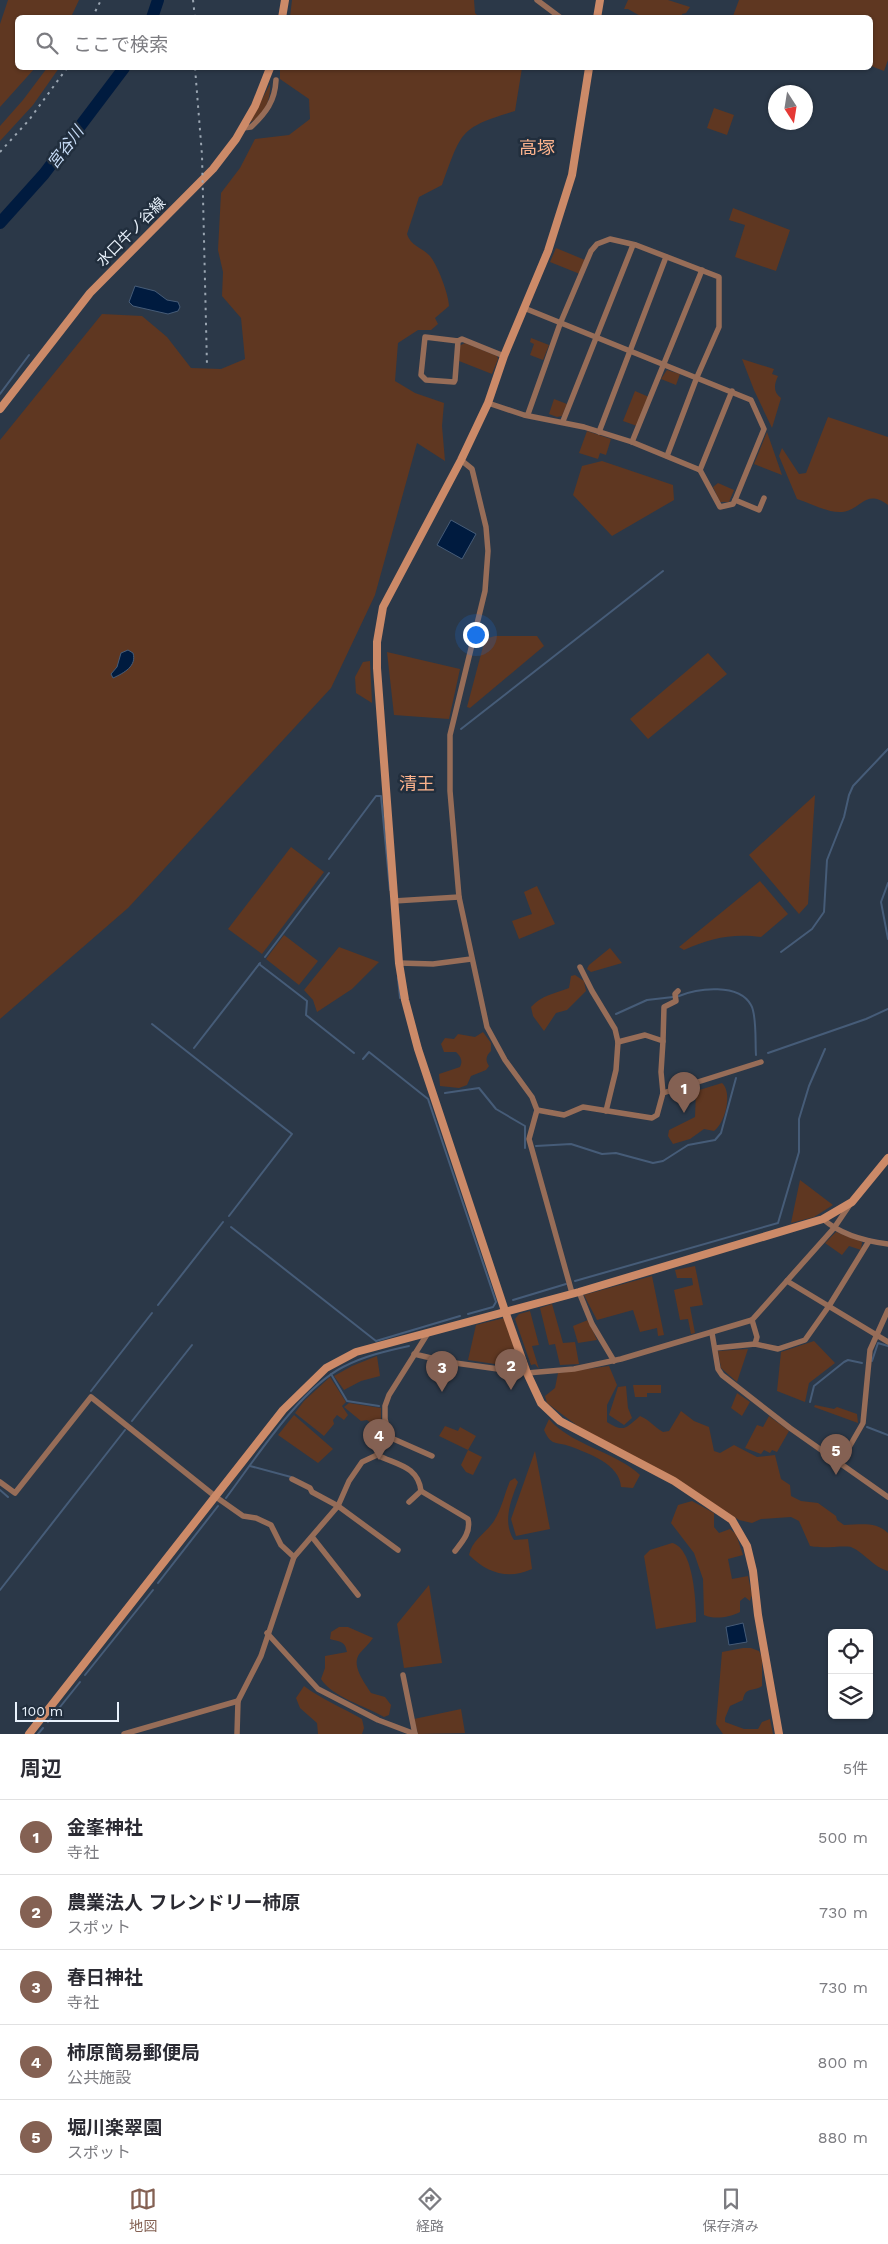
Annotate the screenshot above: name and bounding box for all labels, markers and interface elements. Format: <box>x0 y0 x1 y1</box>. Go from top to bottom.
search box <box>15 15 873 70</box>
icon: search <box>33 29 61 57</box>
text: ここで検索 <box>73 33 168 56</box>
north arrow <box>768 85 813 130</box>
water label: 宮谷川 <box>43 121 89 172</box>
district label: 高塚 <box>519 137 555 158</box>
street label: 水口牛ノ谷線 <box>93 194 169 270</box>
your location <box>463 622 489 648</box>
district label: 清王 <box>399 773 435 794</box>
pin: 1 <box>668 1072 700 1113</box>
pin: 2 <box>495 1349 527 1390</box>
pin: 3 <box>426 1351 458 1392</box>
pin: 4 <box>363 1419 395 1460</box>
pin: 5 <box>820 1434 852 1475</box>
map controls <box>828 1629 873 1719</box>
button: locate <box>828 1629 873 1674</box>
button: layers <box>828 1674 873 1719</box>
scale bar <box>15 1699 119 1722</box>
text: 100 m <box>22 1703 63 1719</box>
text: 周辺 <box>20 1756 62 1781</box>
text: 5件 <box>843 1759 868 1778</box>
text: 金峯神社 <box>67 1816 143 1839</box>
text: 1 <box>33 1828 39 1847</box>
text: 500 m <box>818 1828 868 1847</box>
text: 寺社 <box>67 1843 99 1862</box>
text: 農業法人 フレンドリー柿原 <box>67 1891 300 1914</box>
text: 2 <box>31 1903 41 1922</box>
text: 730 m <box>819 1903 868 1922</box>
text: スポット <box>67 1918 131 1937</box>
text: 春日神社 <box>67 1966 143 1989</box>
text: 3 <box>31 1978 41 1997</box>
text: 730 m <box>819 1978 868 1997</box>
text: 寺社 <box>67 1993 99 2012</box>
text: 柿原簡易郵便局 <box>67 2041 200 2064</box>
text: 4 <box>31 2053 41 2072</box>
text: 800 m <box>818 2053 868 2072</box>
text: 公共施設 <box>67 2068 131 2087</box>
text: 堀川楽翠園 <box>67 2116 162 2139</box>
text: 5 <box>31 2128 41 2147</box>
text: 880 m <box>818 2128 868 2147</box>
text: スポット <box>67 2143 131 2162</box>
tab: 地図 <box>129 2185 157 2235</box>
tab: 経路 <box>416 2185 444 2235</box>
tab: 保存済み <box>703 2185 759 2235</box>

